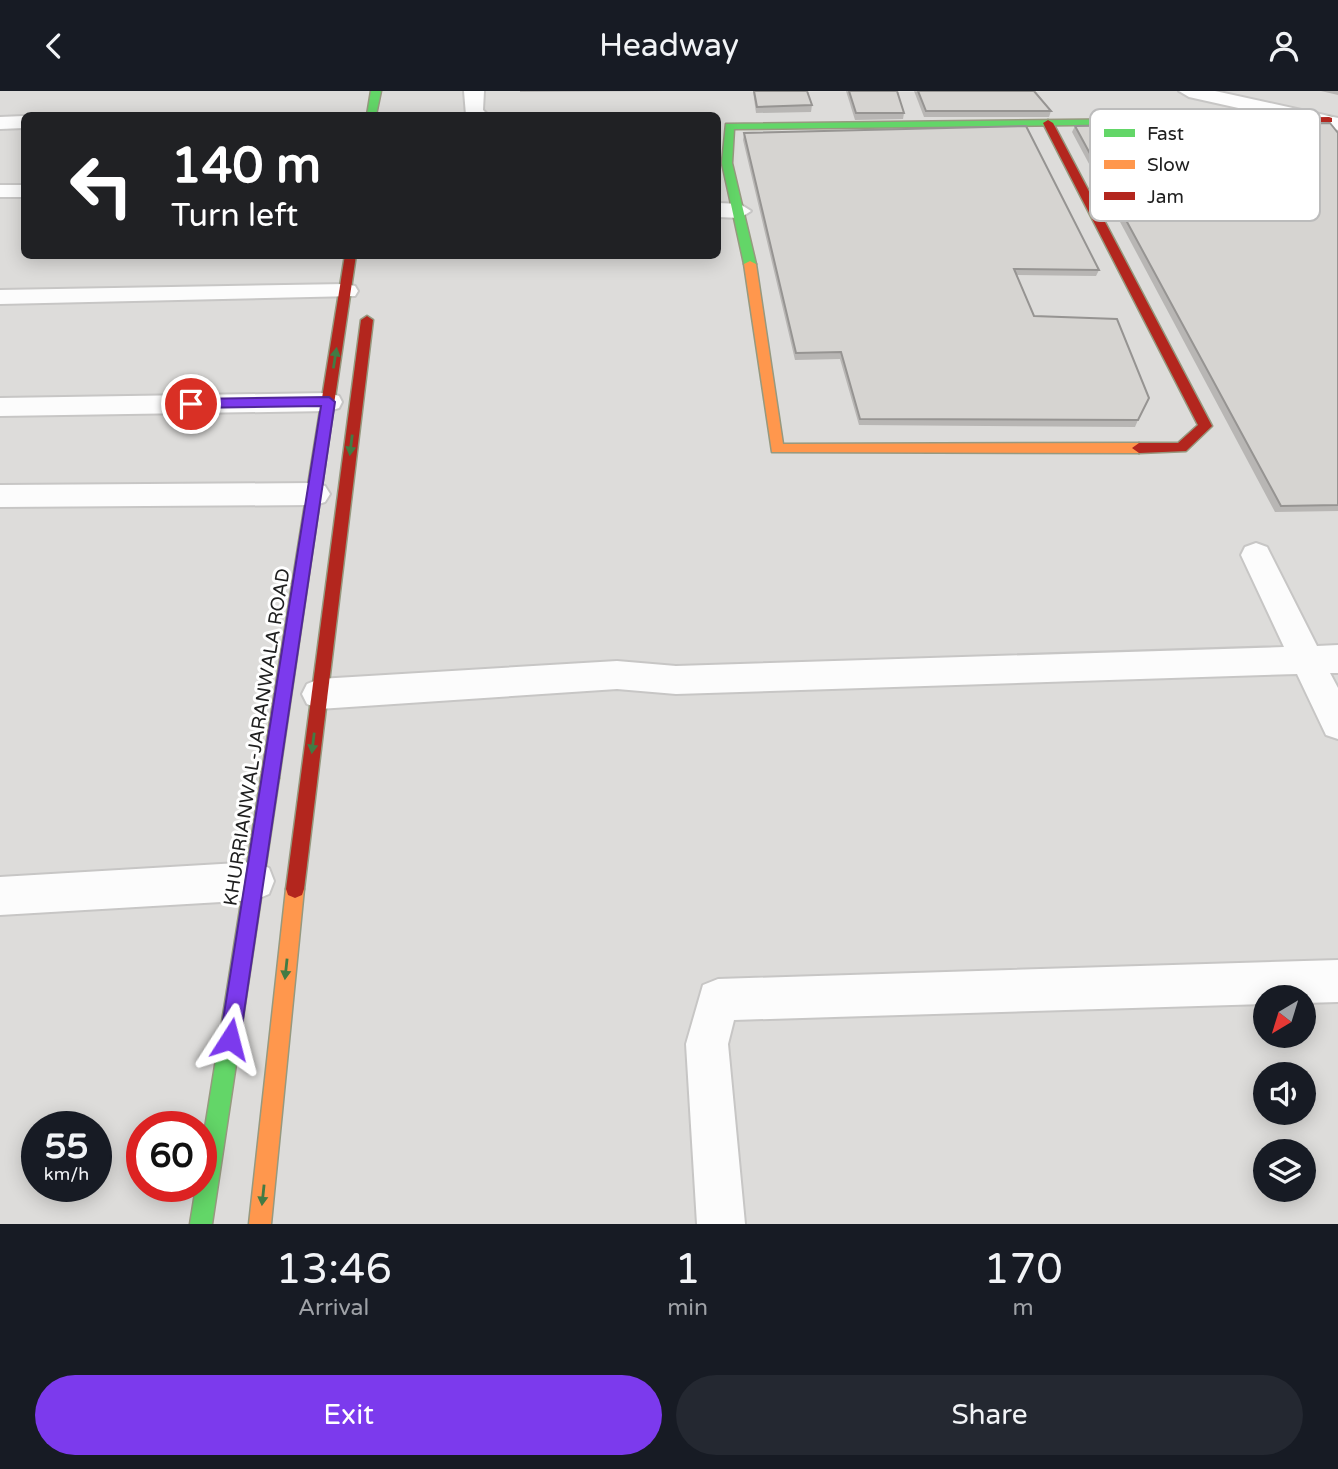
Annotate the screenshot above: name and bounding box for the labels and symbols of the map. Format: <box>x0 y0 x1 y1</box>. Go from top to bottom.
legend <box>1090 109 1320 221</box>
text: Fast <box>1147 123 1184 145</box>
text: Slow <box>1147 154 1190 176</box>
text: Jam <box>1147 186 1184 208</box>
one-way arrow <box>330 347 341 369</box>
pin <box>161 374 221 434</box>
one-way arrow <box>345 434 356 456</box>
street label: KHURRIANWAL-JARANWALA ROAD <box>219 567 295 908</box>
one-way arrow <box>308 732 319 754</box>
one-way arrow <box>281 958 292 980</box>
north arrow <box>1253 985 1316 1048</box>
position arrow <box>193 1002 267 1076</box>
speed limit sign: 60 <box>126 1111 217 1202</box>
one-way arrow <box>257 1185 268 1207</box>

